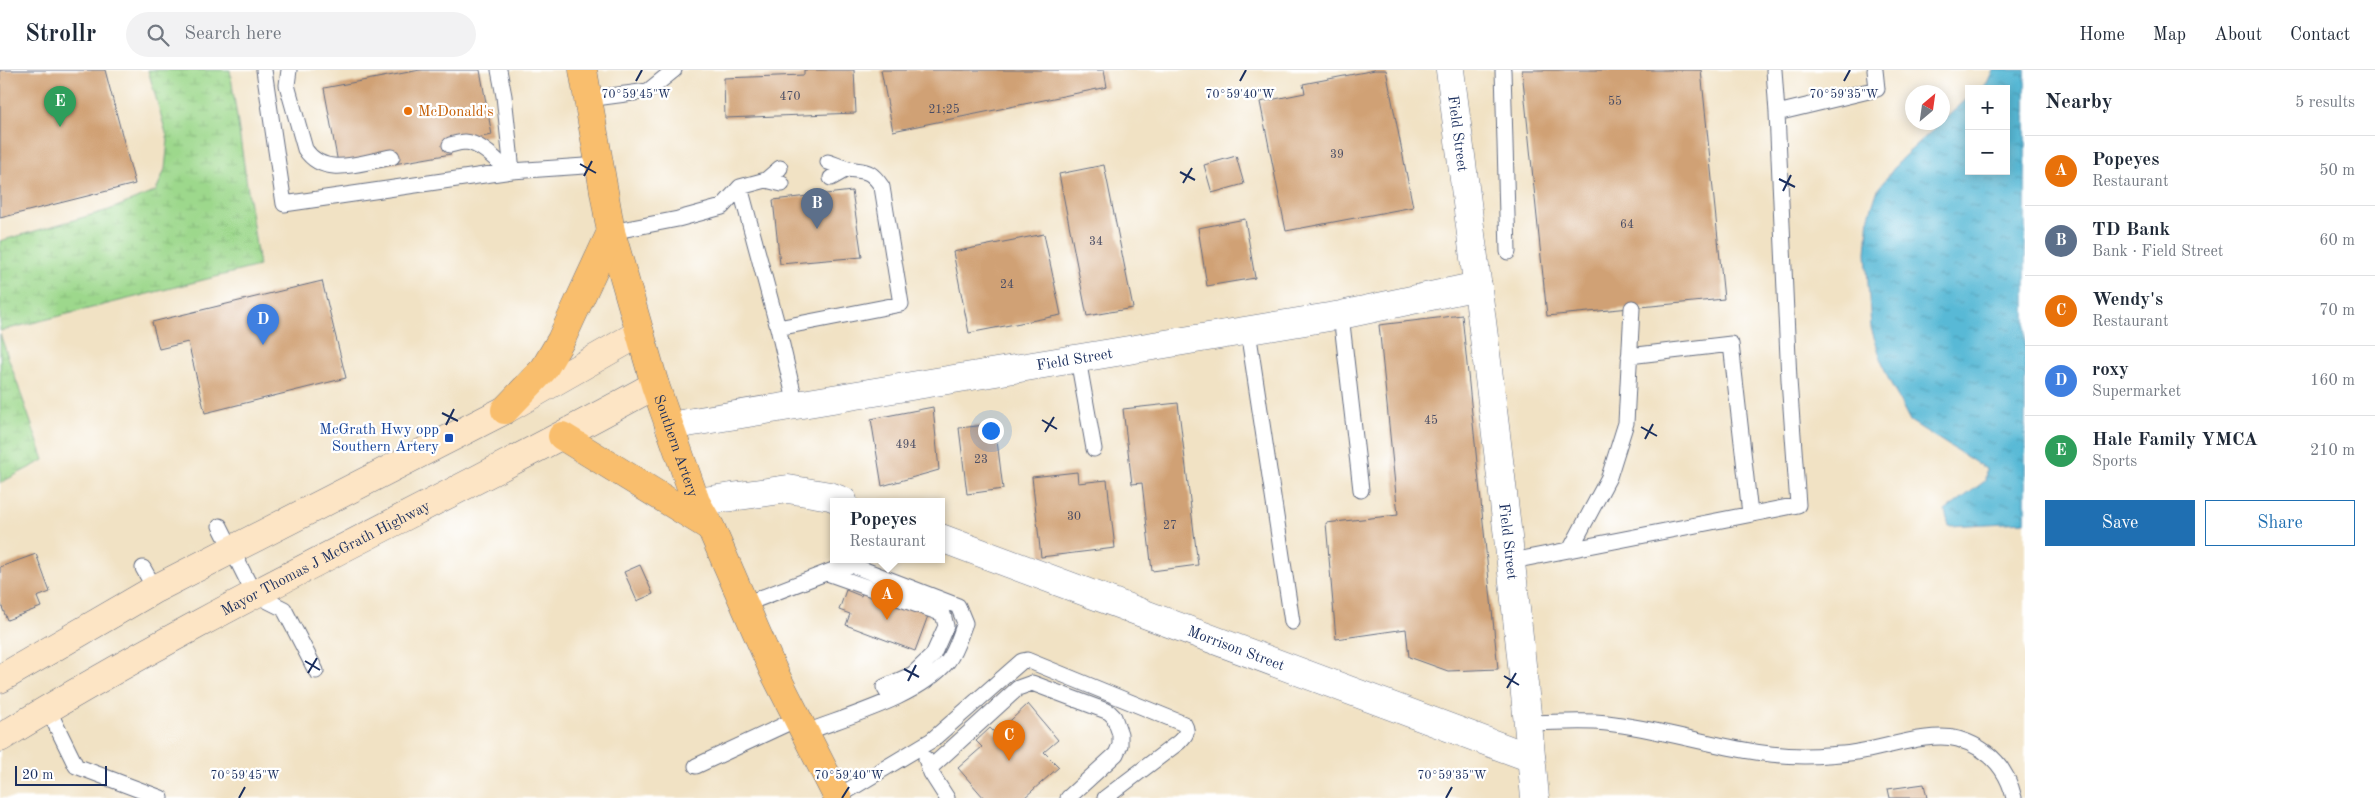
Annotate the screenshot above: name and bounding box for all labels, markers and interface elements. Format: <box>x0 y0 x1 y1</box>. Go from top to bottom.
search box <box>126 12 476 57</box>
icon: search <box>144 21 172 49</box>
text: Strollr <box>25 23 96 47</box>
text: Search here <box>184 25 282 44</box>
text: Home <box>2079 26 2125 44</box>
text: Map <box>2153 26 2186 44</box>
text: About <box>2214 26 2262 44</box>
text: Contact <box>2290 26 2350 44</box>
north arrow <box>1905 85 1950 130</box>
map controls <box>1965 85 2010 175</box>
button: + <box>1965 85 2010 130</box>
pin: E <box>44 86 76 127</box>
text: 70°59'45"W <box>601 88 671 101</box>
text: 70°59'40"W <box>1205 88 1275 101</box>
text: 70°59'35"W <box>1809 88 1879 101</box>
house number: 470 <box>780 91 800 103</box>
text: Nearby <box>2045 92 2113 113</box>
street label: Field Street <box>1444 94 1469 173</box>
house number: 55 <box>1608 95 1622 108</box>
text: 5 results <box>2295 95 2355 111</box>
house number: 21;25 <box>928 103 960 116</box>
marker: McDonald's <box>402 105 414 117</box>
place label: McDonald's <box>418 105 494 120</box>
button: − <box>1965 130 2010 175</box>
house number: 39 <box>1330 149 1344 161</box>
text: Popeyes <box>2092 151 2159 170</box>
text: A <box>2055 163 2067 179</box>
text: 50 m <box>2319 163 2355 179</box>
text: Restaurant <box>2092 174 2169 190</box>
pin: B <box>801 188 833 229</box>
house number: 64 <box>1620 219 1634 231</box>
text: TD Bank <box>2092 221 2170 240</box>
text: B <box>2055 233 2067 249</box>
text: 60 m <box>2319 233 2355 249</box>
house number: 34 <box>1089 236 1103 248</box>
text: Bank · Field Street <box>2092 244 2223 260</box>
house number: 24 <box>1000 279 1014 291</box>
text: Wendy's <box>2092 291 2163 310</box>
text: C <box>2056 303 2066 319</box>
text: 70 m <box>2319 303 2355 319</box>
pin: D <box>247 304 279 345</box>
text: Restaurant <box>2092 314 2169 330</box>
street label: Field Street <box>1036 347 1114 374</box>
text: roxy <box>2092 361 2129 380</box>
text: D <box>2055 373 2067 389</box>
text: 160 m <box>2310 373 2355 389</box>
text: Supermarket <box>2092 384 2181 400</box>
street label: Southern Artery <box>650 393 700 500</box>
house number: 45 <box>1424 414 1438 427</box>
your location <box>978 418 1004 444</box>
place label: McGrath Hwy opp Southern Artery <box>319 423 439 455</box>
text: Hale Family YMCA <box>2092 431 2258 450</box>
marker: McGrath Hwy opp Southern Artery <box>443 432 455 444</box>
house number: 494 <box>896 439 916 451</box>
text: E <box>2055 443 2067 459</box>
text: 210 m <box>2310 443 2355 459</box>
house number: 23 <box>974 454 988 466</box>
text: Sports <box>2092 454 2137 470</box>
popup <box>830 498 945 563</box>
street label: Mayor Thomas J McGrath Highway <box>219 499 433 619</box>
button: Save <box>2045 500 2195 546</box>
button: Share <box>2205 500 2355 546</box>
street label: Field Street <box>1495 502 1519 581</box>
text: Popeyes <box>849 511 917 530</box>
house number: 30 <box>1067 511 1081 523</box>
house number: 27 <box>1163 520 1177 532</box>
text: Restaurant <box>849 534 926 550</box>
pin: A <box>871 579 903 620</box>
street label: Morrison Street <box>1185 625 1286 674</box>
pin: C <box>993 720 1025 761</box>
scale bar <box>15 763 108 786</box>
text: 20 m <box>22 768 53 782</box>
text: 70°59'45"W <box>210 769 280 782</box>
text: 70°59'40"W <box>814 769 884 782</box>
text: 70°59'35"W <box>1417 769 1487 782</box>

